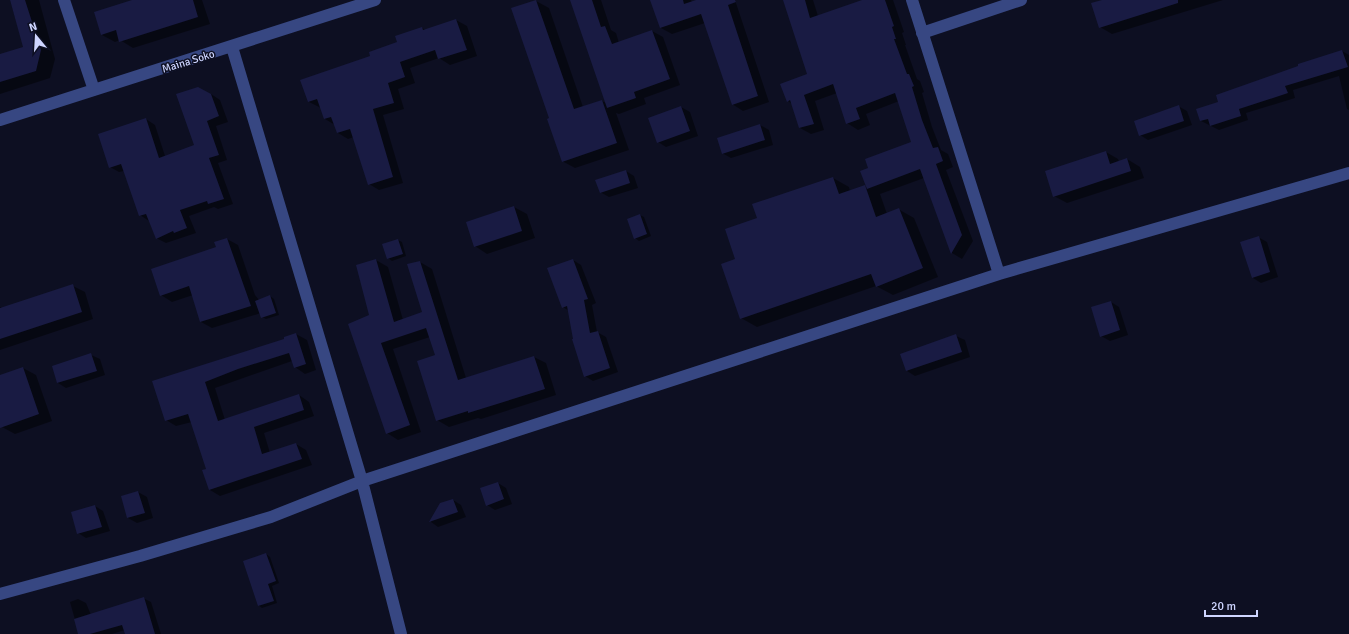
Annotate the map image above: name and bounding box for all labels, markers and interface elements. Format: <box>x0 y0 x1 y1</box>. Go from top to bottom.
north arrow <box>16 16 56 56</box>
text: N <box>27 20 39 34</box>
street label: Maina Soko <box>160 47 216 76</box>
scale bar <box>1205 592 1257 618</box>
text: 20 m <box>1211 599 1236 614</box>

